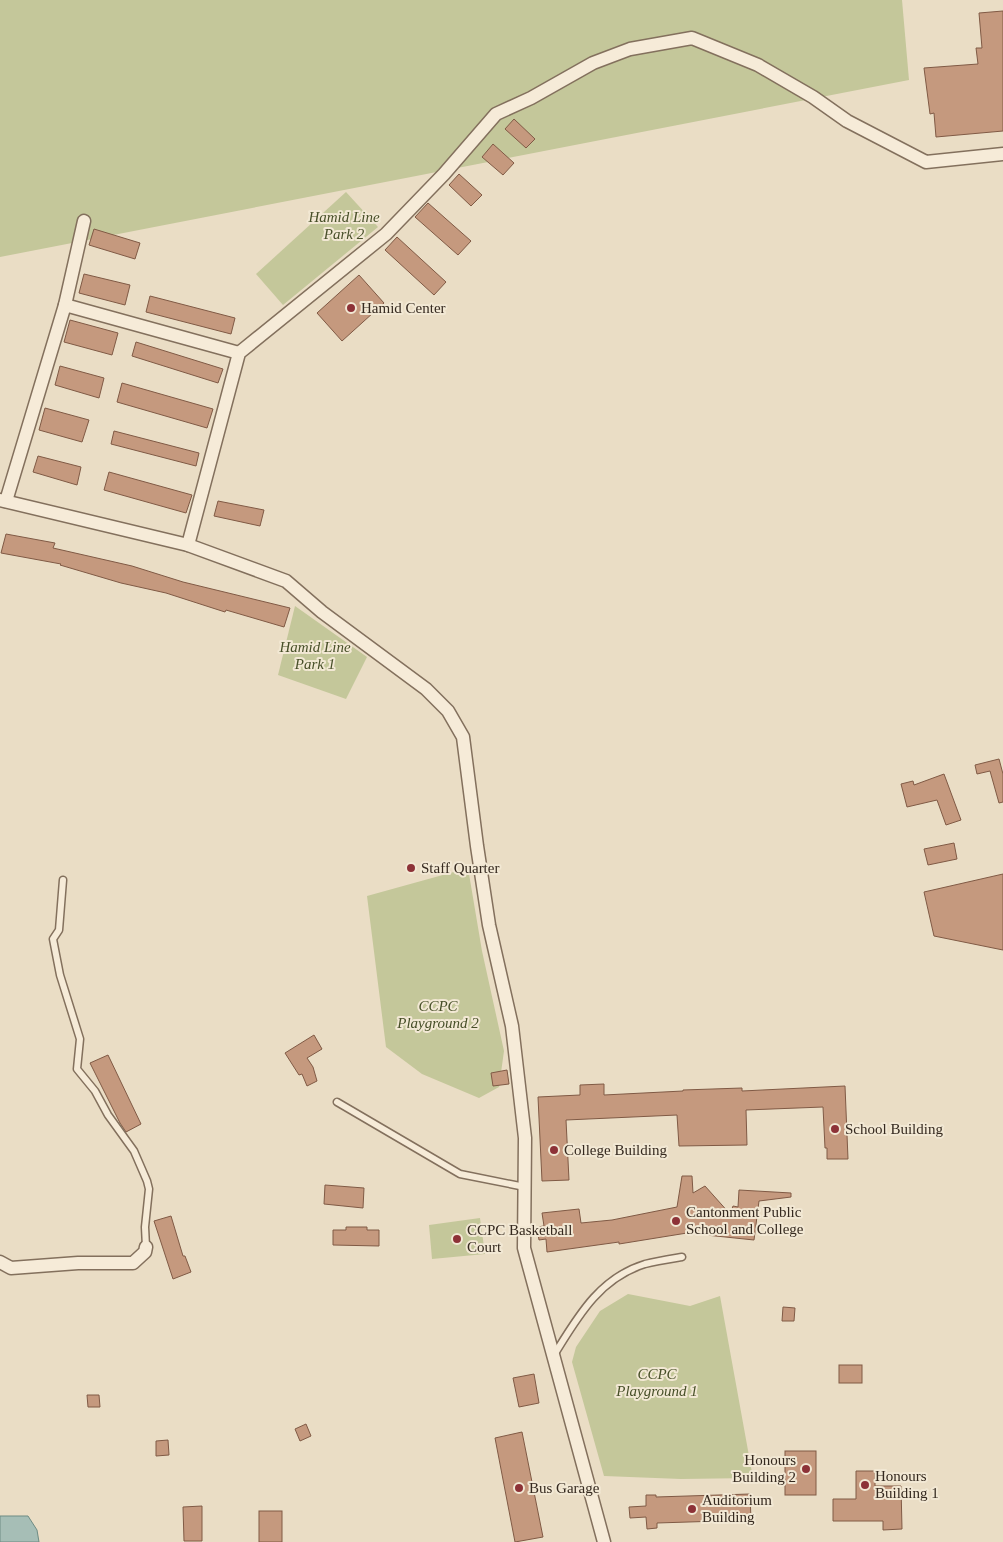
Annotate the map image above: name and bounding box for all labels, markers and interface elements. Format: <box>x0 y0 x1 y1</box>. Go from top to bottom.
park label: Hamid Line Park 2 <box>307 209 380 242</box>
place label: Hamid Center <box>361 300 446 316</box>
marker: Hamid Center <box>345 302 357 314</box>
park label: Hamid Line Park 1 <box>278 639 351 672</box>
place label: Staff Quarter <box>421 860 499 876</box>
marker: Staff Quarter <box>405 862 417 874</box>
park label: CCPC Playground 2 <box>396 998 479 1031</box>
place label: School Building <box>845 1121 943 1137</box>
marker: School Building <box>829 1123 841 1135</box>
place label: College Building <box>564 1142 667 1158</box>
marker: College Building <box>548 1144 560 1156</box>
place label: Cantonment Public School and College <box>686 1204 804 1237</box>
marker: Cantonment Public School and College <box>670 1215 682 1227</box>
place label: CCPC Basketball Court <box>467 1222 572 1255</box>
marker: CCPC Basketball Court <box>451 1233 463 1245</box>
park label: CCPC Playground 1 <box>615 1366 698 1399</box>
place label: Honours Building 2 <box>732 1452 796 1485</box>
marker: Honours Building 2 <box>800 1463 812 1475</box>
place label: Honours Building 1 <box>875 1468 939 1501</box>
marker: Honours Building 1 <box>859 1479 871 1491</box>
place label: Bus Garage <box>529 1480 600 1496</box>
marker: Bus Garage <box>513 1482 525 1494</box>
place label: Auditorium Building <box>702 1492 772 1525</box>
marker: Auditorium Building <box>686 1503 698 1515</box>

